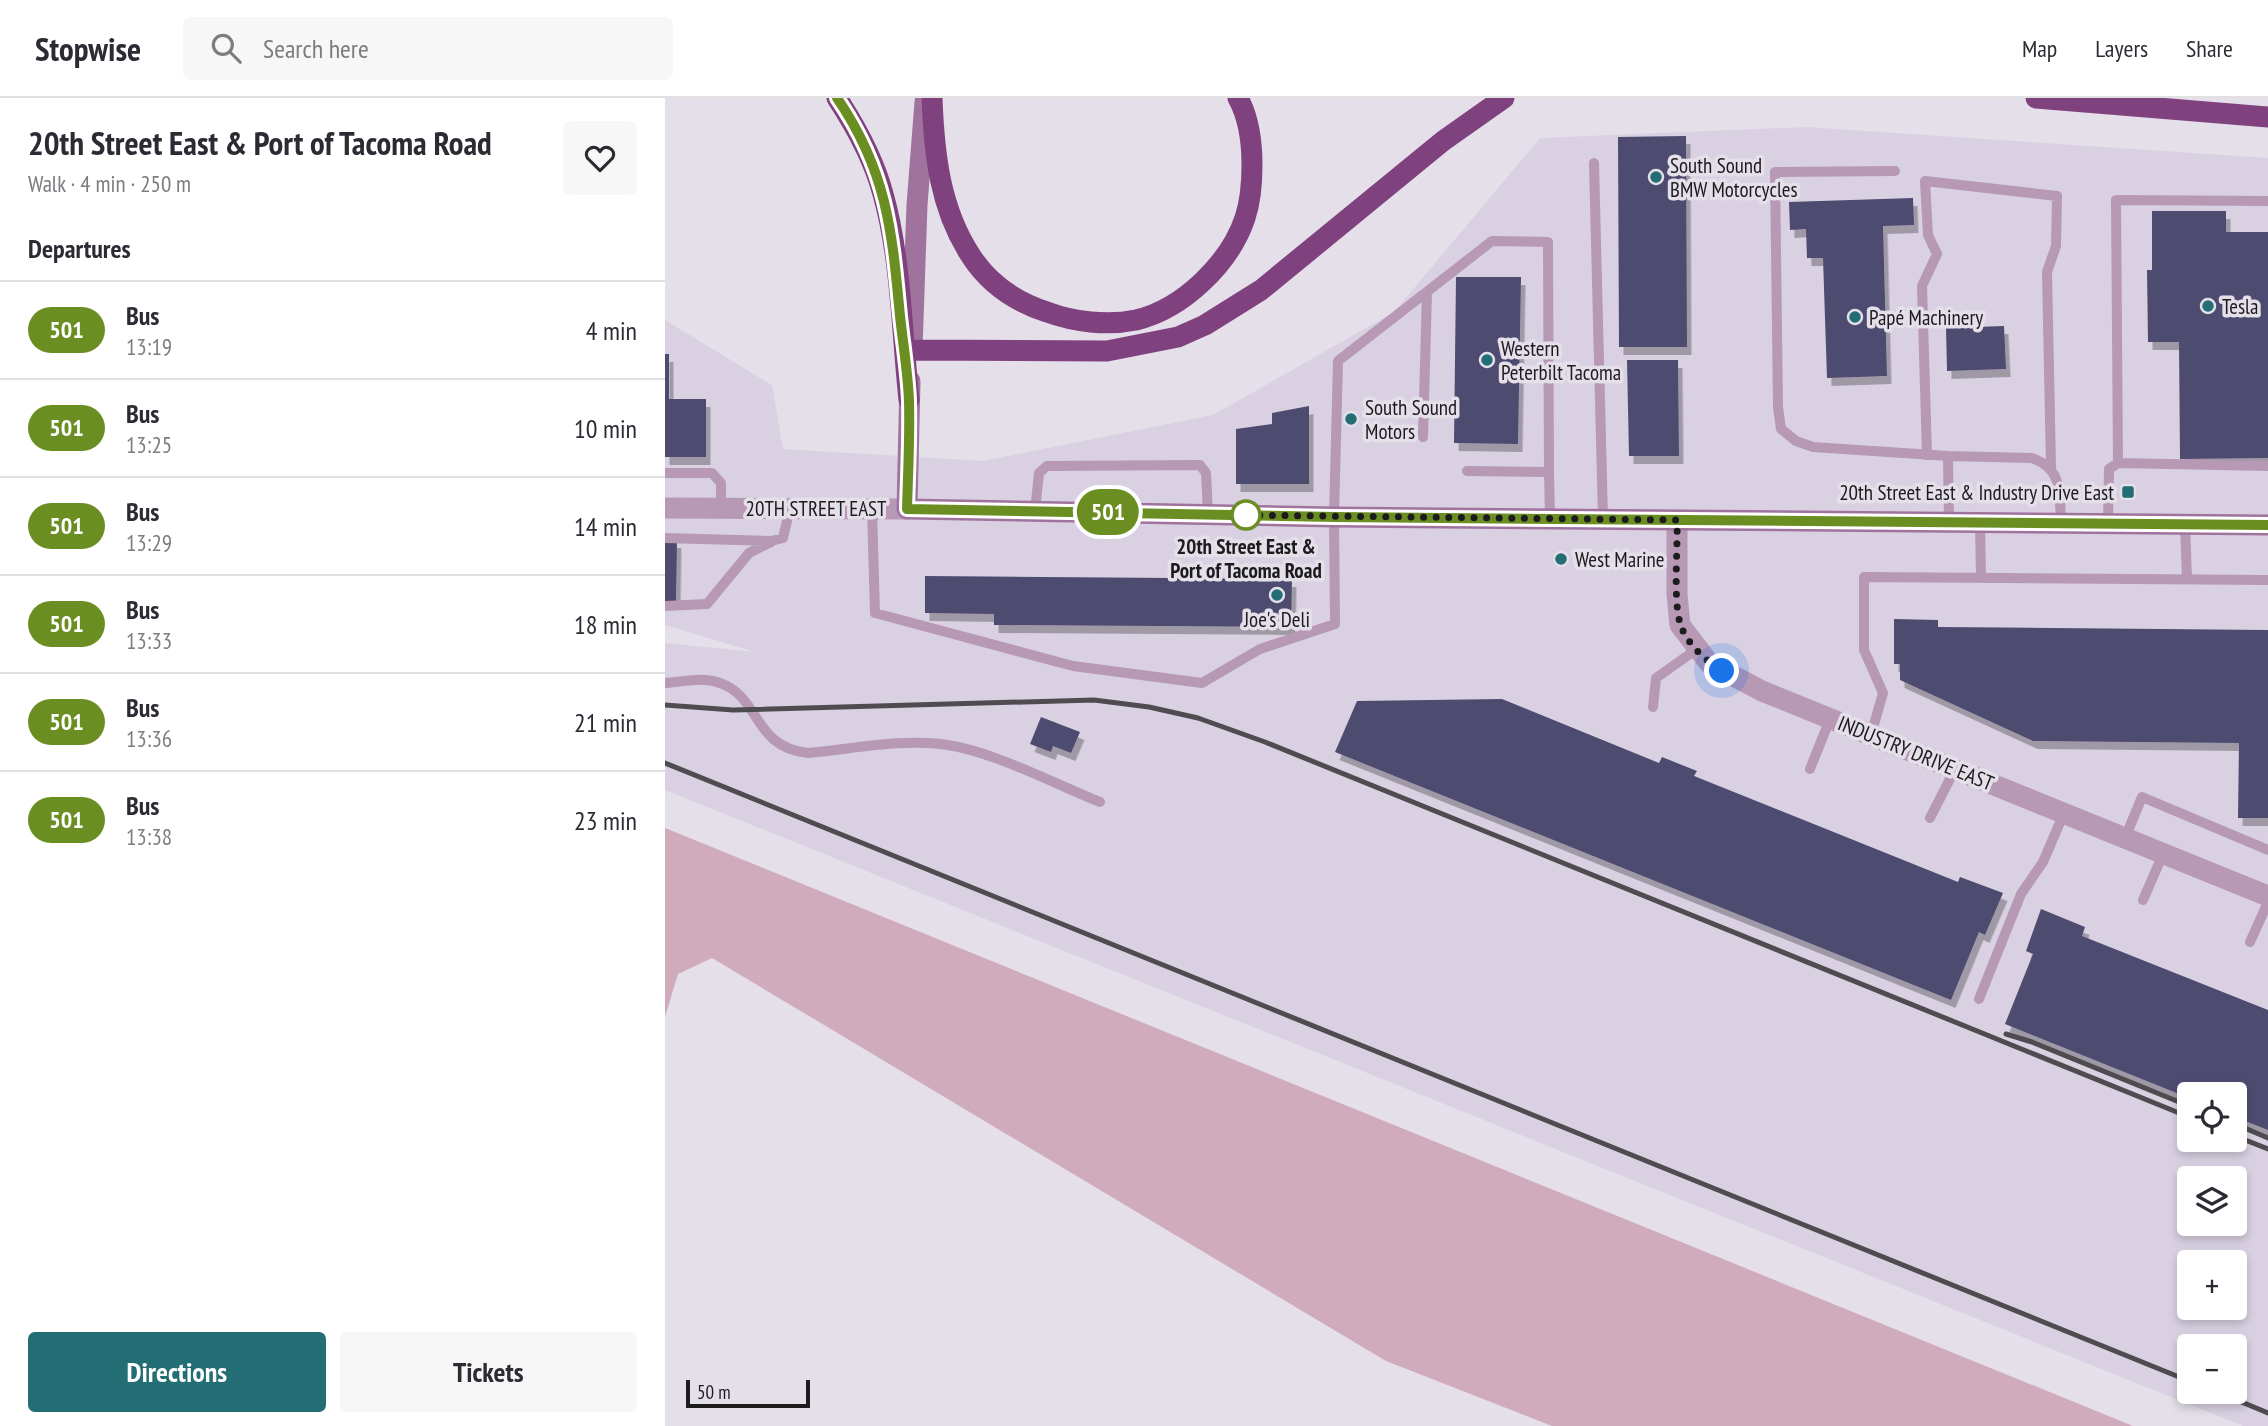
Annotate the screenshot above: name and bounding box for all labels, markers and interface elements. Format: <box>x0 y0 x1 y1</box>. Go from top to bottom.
search box <box>183 17 673 80</box>
text: Stopwise <box>35 27 141 70</box>
icon: search <box>207 29 245 67</box>
text: Search here <box>263 32 369 65</box>
text: Map <box>2022 33 2057 64</box>
text: Layers <box>2095 33 2148 64</box>
text: Share <box>2186 33 2233 64</box>
text: 20th Street East & Port of Tacoma Road <box>28 121 492 164</box>
button: heart <box>563 121 637 195</box>
place label: South Sound BMW Motorcycles <box>1670 152 1798 203</box>
text: Walk · 4 min · 250 m <box>28 169 191 198</box>
marker: South Sound BMW Motorcycles <box>1648 169 1664 185</box>
text: Departures <box>28 232 131 265</box>
place label: Tesla <box>2222 293 2258 320</box>
marker: Tesla <box>2200 298 2216 314</box>
text: Bus <box>126 299 159 332</box>
place label: Papé Machinery <box>1869 304 1983 331</box>
marker: Papé Machinery <box>1847 309 1863 325</box>
text: 501 <box>49 314 84 345</box>
text: 4 min <box>586 314 637 347</box>
text: 13:19 <box>126 332 172 361</box>
place label: Western Peterbilt Tacoma <box>1501 335 1621 386</box>
marker: Western Peterbilt Tacoma <box>1479 352 1495 368</box>
place label: South Sound Motors <box>1365 394 1457 445</box>
text: Bus <box>126 397 159 430</box>
marker: South Sound Motors <box>1343 411 1359 427</box>
text: 501 <box>49 412 84 443</box>
text: 10 min <box>574 412 637 445</box>
text: 13:25 <box>126 430 172 459</box>
place label: 20th Street East & Industry Drive East <box>1839 479 2114 506</box>
marker: 20th Street East & Industry Drive East <box>2120 484 2136 500</box>
line badge: 501 <box>1068 489 1148 535</box>
text: Bus <box>126 495 159 528</box>
street label: 20TH STREET EAST <box>746 495 887 522</box>
text: 501 <box>1091 496 1125 527</box>
marker: 20th Street East & Port of Tacoma Road <box>1231 500 1261 530</box>
text: 501 <box>49 510 84 541</box>
text: 14 min <box>574 510 637 543</box>
text: 13:29 <box>126 528 172 557</box>
place label: 20th Street East & Port of Tacoma Road <box>1170 533 1322 584</box>
place label: West Marine <box>1575 546 1664 573</box>
marker: West Marine <box>1553 551 1569 567</box>
marker: Joe's Deli <box>1269 587 1285 603</box>
text: Bus <box>126 593 159 626</box>
place label: Joe's Deli <box>1243 606 1310 633</box>
text: 501 <box>49 608 84 639</box>
text: 18 min <box>574 608 637 641</box>
text: 13:33 <box>126 626 172 655</box>
your location <box>1704 653 1739 688</box>
text: Bus <box>126 691 159 724</box>
text: 501 <box>49 706 84 737</box>
text: 21 min <box>574 706 637 739</box>
street label: INDUSTRY DRIVE EAST <box>1834 709 1998 797</box>
text: 13:36 <box>126 724 172 753</box>
text: Bus <box>126 789 159 822</box>
text: 501 <box>49 804 84 835</box>
text: 23 min <box>574 804 637 837</box>
text: 13:38 <box>126 822 172 851</box>
map controls <box>2177 1082 2247 1404</box>
button: locate <box>2177 1082 2247 1152</box>
button: layers <box>2177 1166 2247 1236</box>
button: + <box>2177 1250 2247 1320</box>
button: Directions <box>28 1332 326 1412</box>
button: Tickets <box>340 1332 637 1412</box>
button: − <box>2177 1334 2247 1404</box>
scale bar <box>686 1377 810 1409</box>
text: 50 m <box>697 1380 731 1404</box>

